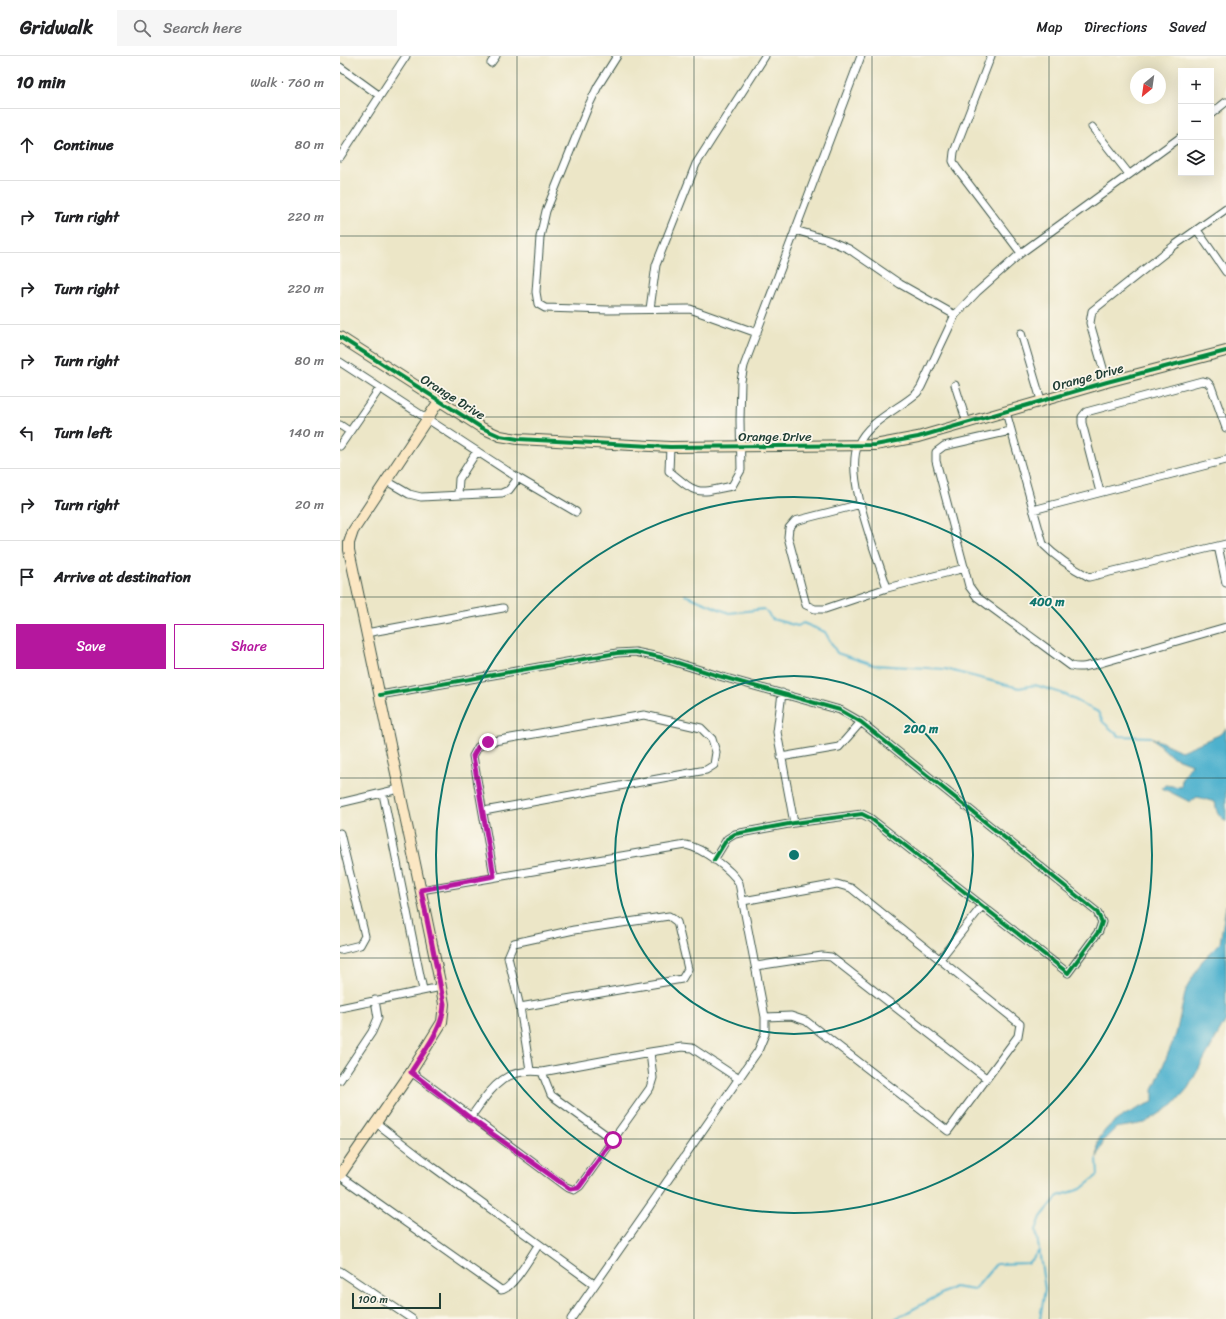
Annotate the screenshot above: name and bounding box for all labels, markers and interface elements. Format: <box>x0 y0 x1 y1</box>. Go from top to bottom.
search box <box>117 10 397 46</box>
text: Gridwalk <box>20 11 93 44</box>
text: Search here <box>163 15 242 41</box>
text: Map <box>1036 15 1062 40</box>
text: Directions <box>1084 15 1147 40</box>
text: Saved <box>1169 15 1206 40</box>
icon: search <box>131 17 153 39</box>
text: 10 min <box>16 67 65 97</box>
north arrow <box>1130 68 1166 104</box>
map controls <box>1178 68 1214 176</box>
button: + <box>1178 68 1214 104</box>
text: Walk · 760 m <box>250 71 324 94</box>
button: − <box>1178 104 1214 140</box>
text: Continue <box>54 132 114 158</box>
text: 80 m <box>295 133 324 156</box>
icon: ahead <box>16 134 38 156</box>
button: layers <box>1178 140 1214 176</box>
text: Turn right <box>54 204 119 230</box>
text: 220 m <box>287 205 324 228</box>
icon: right <box>16 206 38 228</box>
text: Turn right <box>54 276 119 302</box>
text: 220 m <box>287 277 324 300</box>
icon: right <box>16 278 38 300</box>
text: Turn right <box>54 348 119 374</box>
text: 80 m <box>295 349 324 372</box>
icon: right <box>16 350 38 372</box>
street label: Orange Drive <box>1050 356 1127 398</box>
street label: Orange Drive <box>416 368 490 426</box>
text: Turn left <box>54 420 112 446</box>
text: 140 m <box>289 421 324 444</box>
icon: left <box>16 422 38 444</box>
street label: Orange Drive <box>738 425 812 448</box>
text: Turn right <box>54 492 119 518</box>
text: 20 m <box>295 493 324 516</box>
icon: right <box>16 494 38 516</box>
text: Arrive at destination <box>54 564 191 590</box>
icon: arrive <box>16 566 38 588</box>
text: 400 m <box>1028 591 1065 613</box>
button: Save <box>16 624 166 669</box>
button: Share <box>174 624 324 669</box>
text: 200 m <box>903 718 939 740</box>
route end <box>479 733 497 751</box>
centre of rings <box>787 848 801 862</box>
route start <box>604 1131 622 1149</box>
text: 100 m <box>358 1290 388 1309</box>
scale bar <box>352 1291 441 1310</box>

